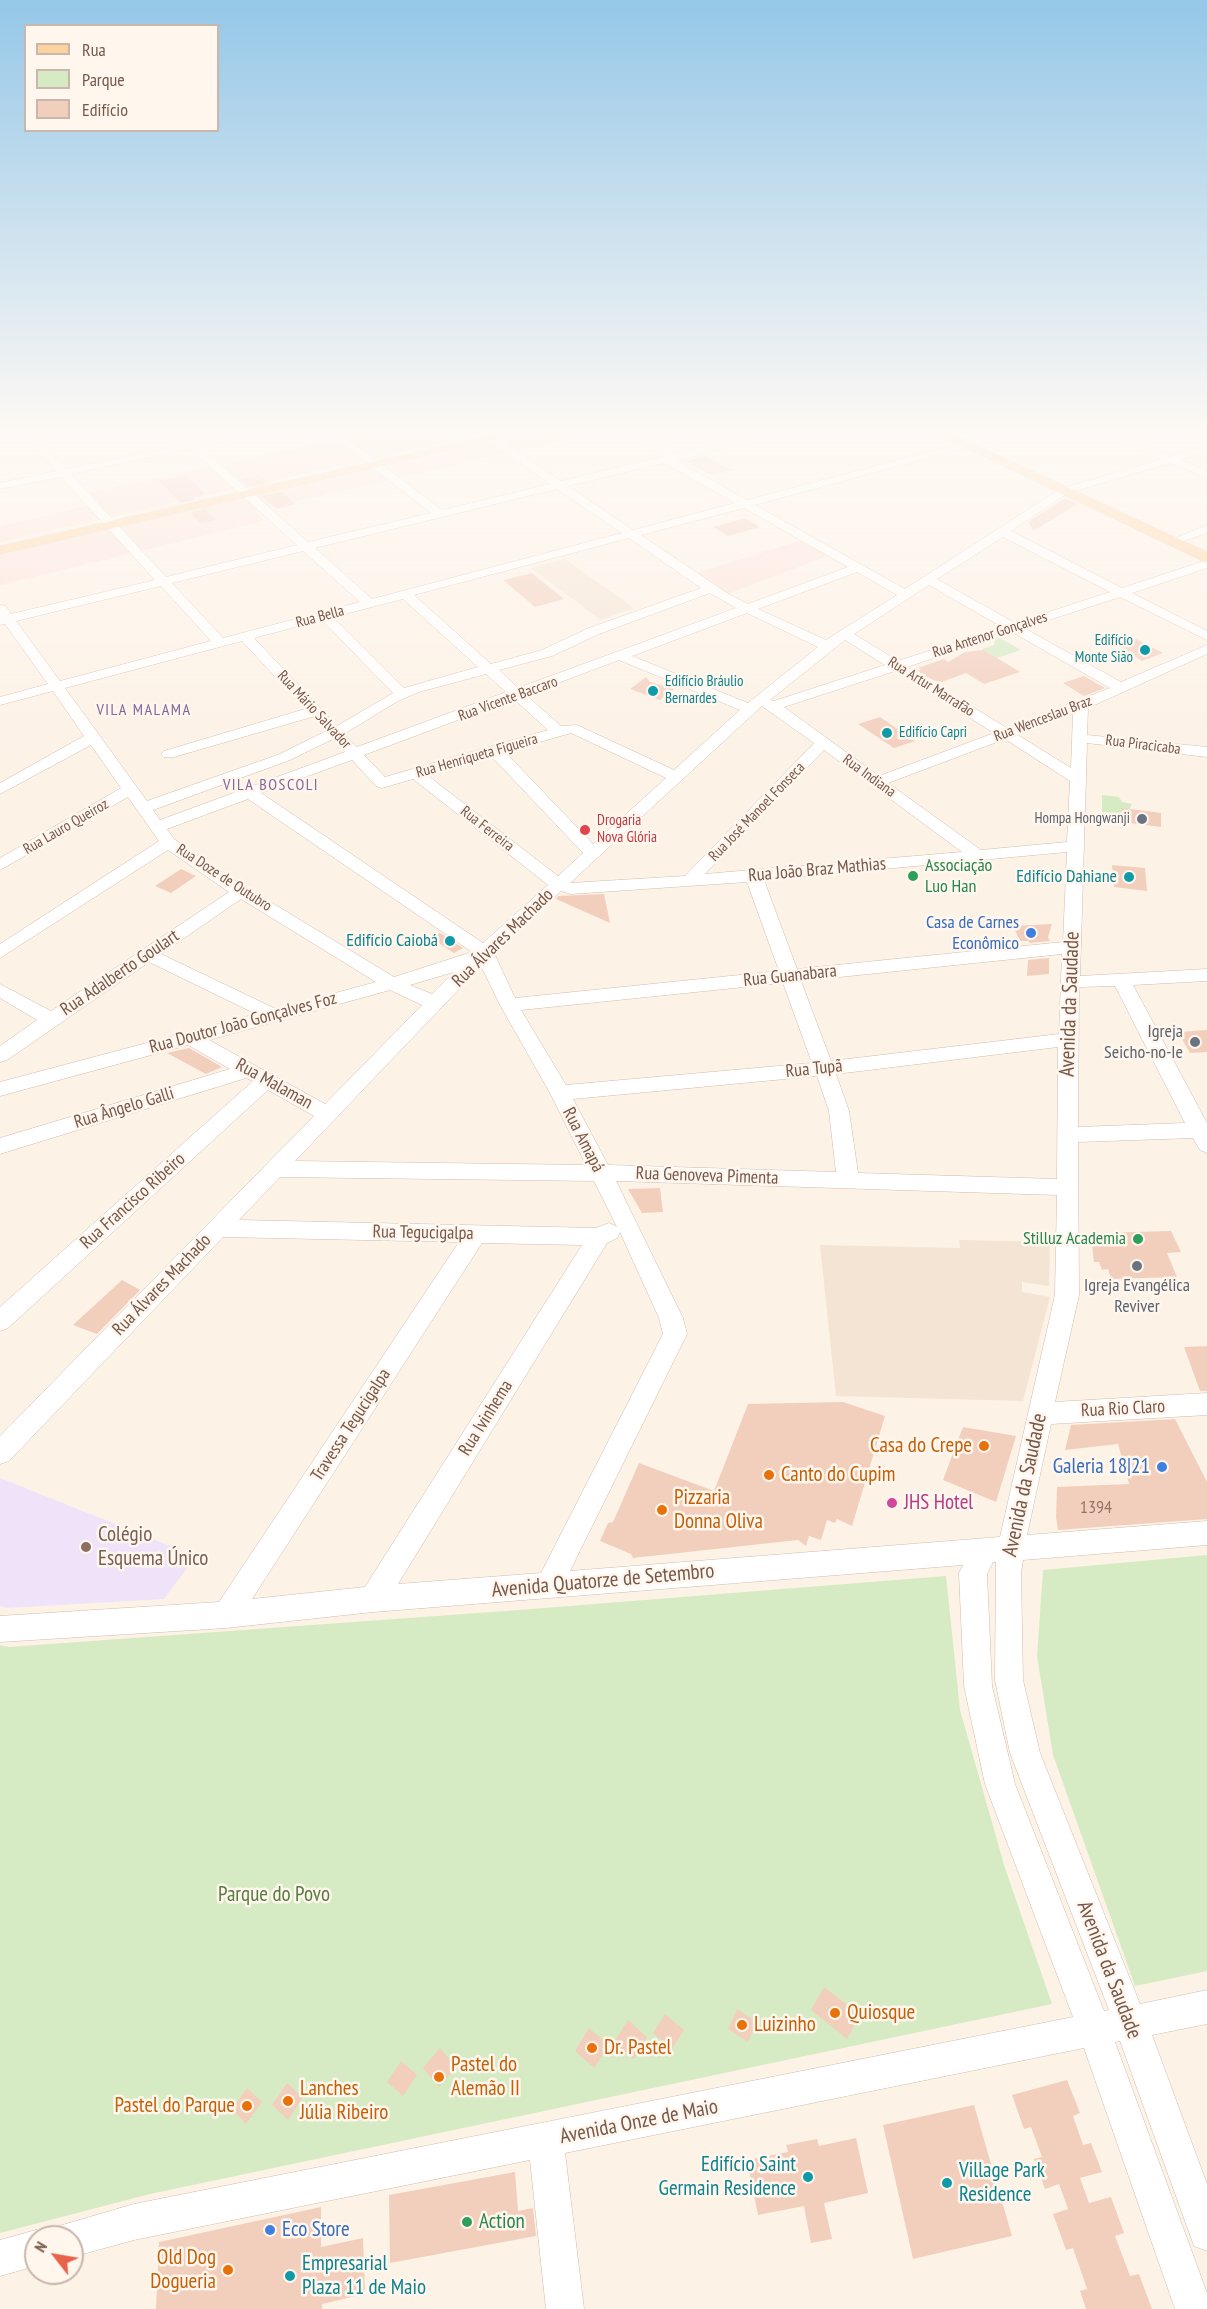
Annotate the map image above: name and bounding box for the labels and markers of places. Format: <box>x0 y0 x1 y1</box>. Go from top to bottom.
place label: Edifício Monte Sião <box>1075 632 1133 667</box>
marker: Edifício Monte Sião <box>1138 643 1152 657</box>
place label: Edifício Bráulio Bernardes <box>665 673 743 708</box>
marker: Edifício Bráulio Bernardes <box>646 684 660 698</box>
place label: Edifício Capri <box>899 724 967 742</box>
marker: Edifício Capri <box>880 726 894 740</box>
place label: Hompa Hongwanji <box>1035 810 1130 828</box>
place label: Drogaria Nova Glória <box>597 812 657 847</box>
marker: Hompa Hongwanji <box>1135 812 1149 826</box>
marker: Drogaria Nova Glória <box>578 823 592 837</box>
place label: Associação Luo Han <box>925 855 992 898</box>
place label: Edifício Dahiane <box>1016 866 1117 888</box>
marker: Associação Luo Han <box>906 869 920 883</box>
marker: Edifício Dahiane <box>1122 870 1136 884</box>
place label: Casa de Carnes Econômico <box>926 912 1019 954</box>
marker: Casa de Carnes Econômico <box>1024 926 1038 940</box>
place label: Edifício Caiobá <box>346 930 438 952</box>
marker: Edifício Caiobá <box>443 934 457 948</box>
place label: Igreja Seicho-no-Ie <box>1104 1021 1183 1064</box>
marker: Igreja Seicho-no-Ie <box>1188 1035 1202 1049</box>
place label: Stilluz Academia <box>1023 1228 1126 1250</box>
marker: Stilluz Academia <box>1131 1232 1145 1246</box>
marker: Igreja Evangélica Reviver <box>1130 1259 1144 1273</box>
place label: Igreja Evangélica Reviver <box>1084 1275 1190 1318</box>
place label: Casa do Crepe <box>870 1433 972 1459</box>
marker: Casa do Crepe <box>977 1439 991 1453</box>
place label: Galeria 18|21 <box>1053 1454 1150 1480</box>
marker: Galeria 18|21 <box>1155 1460 1169 1474</box>
place label: Canto do Cupim <box>781 1462 896 1488</box>
marker: Canto do Cupim <box>762 1468 776 1482</box>
place label: Pizzaria Donna Oliva <box>674 1485 763 1535</box>
place label: JHS Hotel <box>904 1490 973 1516</box>
marker: JHS Hotel <box>885 1496 899 1510</box>
marker: Pizzaria Donna Oliva <box>655 1503 669 1517</box>
place label: Colégio Esquema Único <box>98 1522 208 1572</box>
marker: Colégio Esquema Único <box>79 1540 93 1554</box>
place label: Quiosque <box>847 2000 915 2026</box>
marker: Quiosque <box>828 2006 842 2020</box>
place label: Luizinho <box>754 2012 816 2038</box>
marker: Luizinho <box>735 2018 749 2032</box>
place label: Dr. Pastel <box>604 2035 671 2061</box>
marker: Dr. Pastel <box>585 2041 599 2055</box>
place label: Pastel do Alemão II <box>451 2052 520 2102</box>
marker: Pastel do Alemão II <box>432 2070 446 2084</box>
place label: Lanches Júlia Ribeiro <box>300 2076 388 2126</box>
place label: Pastel do Parque <box>114 2093 235 2119</box>
marker: Lanches Júlia Ribeiro <box>281 2094 295 2108</box>
marker: Pastel do Parque <box>240 2099 254 2113</box>
place label: Edifício Saint Germain Residence <box>659 2152 796 2202</box>
place label: Village Park Residence <box>959 2158 1045 2208</box>
marker: Edifício Saint Germain Residence <box>801 2170 815 2184</box>
marker: Village Park Residence <box>940 2176 954 2190</box>
place label: Action <box>479 2209 525 2235</box>
marker: Action <box>460 2215 474 2229</box>
place label: Eco Store <box>282 2217 350 2243</box>
marker: Eco Store <box>263 2223 277 2237</box>
place label: Old Dog Dogueria <box>150 2245 216 2295</box>
place label: Empresarial Plaza 11 de Maio <box>302 2251 426 2301</box>
marker: Old Dog Dogueria <box>221 2263 235 2277</box>
marker: Empresarial Plaza 11 de Maio <box>283 2269 297 2283</box>

